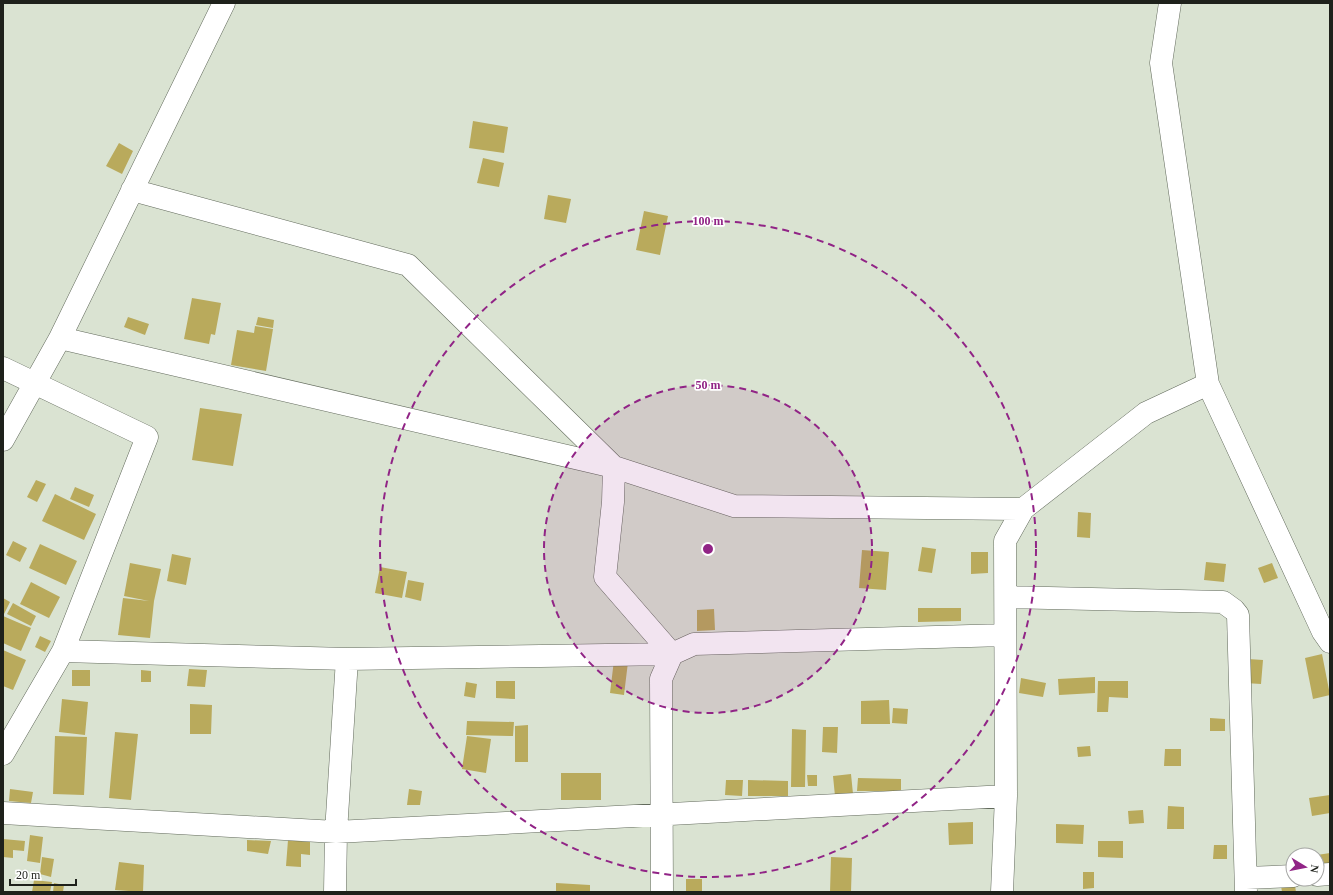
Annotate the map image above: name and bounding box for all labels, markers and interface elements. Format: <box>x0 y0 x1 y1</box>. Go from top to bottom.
text: 100 m <box>693 214 724 228</box>
text: 50 m <box>696 378 721 392</box>
centre of rings <box>701 542 715 556</box>
north arrow <box>1285 847 1325 887</box>
scale bar <box>10 861 76 887</box>
text: N <box>1308 864 1321 874</box>
text: 20 m <box>16 868 41 882</box>

